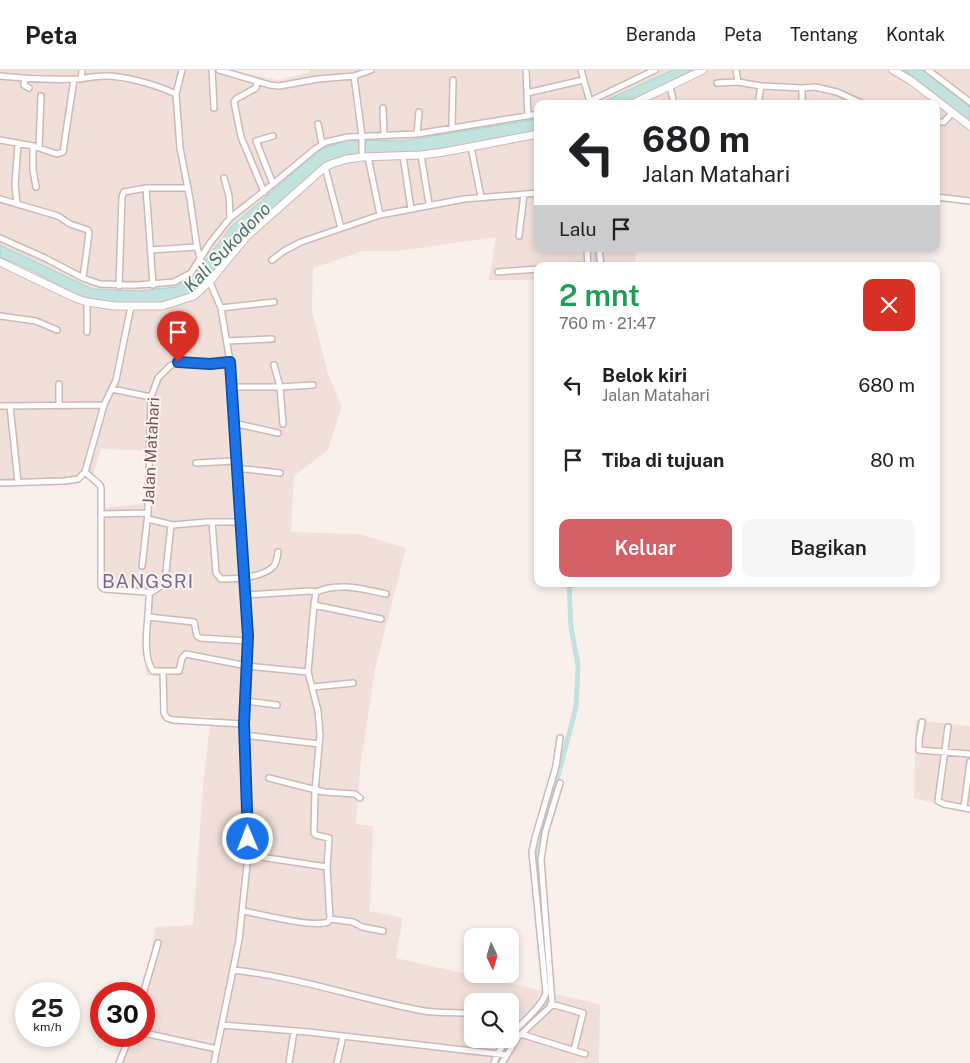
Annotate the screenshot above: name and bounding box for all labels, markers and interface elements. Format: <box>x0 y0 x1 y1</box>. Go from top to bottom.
text: Peta <box>25 21 77 49</box>
text: Beranda <box>626 24 696 45</box>
text: Peta <box>724 24 762 45</box>
text: Tentang <box>790 24 858 45</box>
text: Kontak <box>886 24 945 45</box>
text: 680 m <box>642 119 750 160</box>
icon: left <box>559 120 624 185</box>
text: Jalan Matahari <box>642 161 790 187</box>
water label: Kali Sukodono <box>179 198 275 296</box>
icon: arrive <box>607 215 635 243</box>
text: Lalu <box>559 218 597 240</box>
text: 2 mnt <box>559 277 640 313</box>
button: close <box>863 279 915 331</box>
pin <box>157 311 199 362</box>
text: 760 m · 21:47 <box>559 314 656 333</box>
icon: arrive <box>164 318 192 346</box>
text: Belok kiri <box>602 364 687 386</box>
icon: left <box>559 371 587 399</box>
text: 680 m <box>858 374 915 396</box>
text: Jalan Matahari <box>602 386 710 405</box>
street label: Jalan Matahari <box>139 397 163 505</box>
icon: arrive <box>559 446 587 474</box>
text: Tiba di tujuan <box>602 449 724 471</box>
text: 80 m <box>870 449 915 471</box>
button: Keluar <box>559 519 732 577</box>
button: Bagikan <box>742 519 915 577</box>
district label: BANGSRI <box>102 570 194 592</box>
position arrow <box>221 812 273 864</box>
north arrow <box>464 928 519 982</box>
map controls <box>464 928 519 1048</box>
speed limit sign: 30 <box>90 982 155 1047</box>
text: 25 <box>31 993 64 1023</box>
button: search <box>464 993 519 1048</box>
text: km/h <box>33 1020 62 1034</box>

